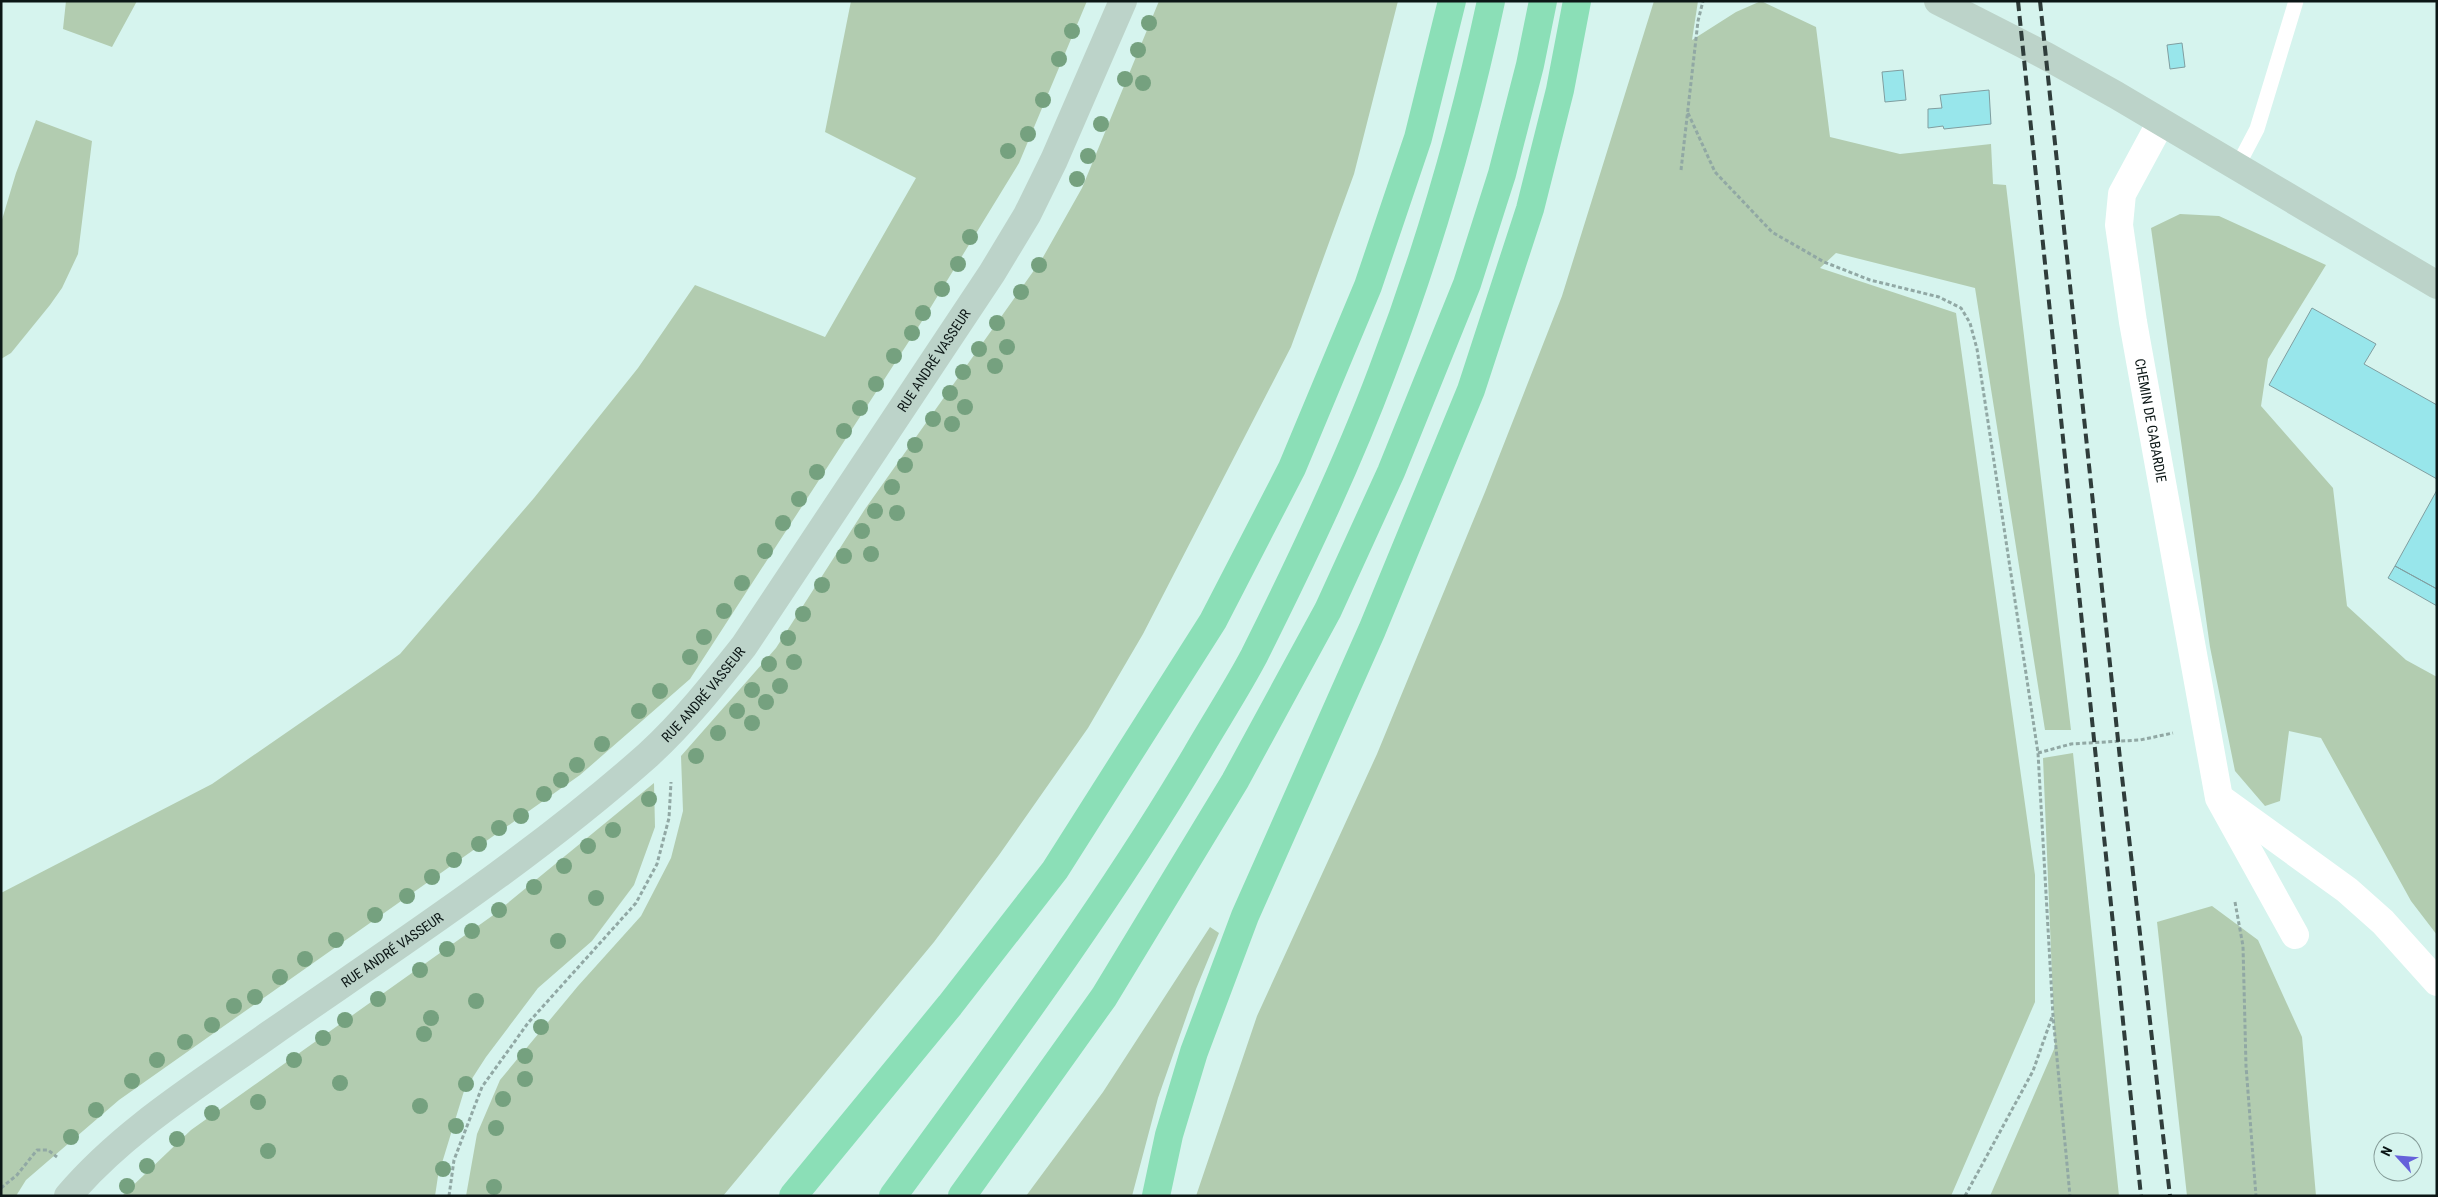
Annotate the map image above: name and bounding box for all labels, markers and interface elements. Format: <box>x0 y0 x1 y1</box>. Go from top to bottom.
street label: RUE ANDRÉ VASSEUR <box>894 306 974 415</box>
street label: CHEMIN DE GABARDIE <box>2132 357 2170 484</box>
street label: RUE ANDRÉ VASSEUR <box>658 643 749 745</box>
street label: RUE ANDRÉ VASSEUR <box>338 909 446 991</box>
north arrow <box>2373 1132 2423 1182</box>
text: N <box>2377 1144 2395 1159</box>

